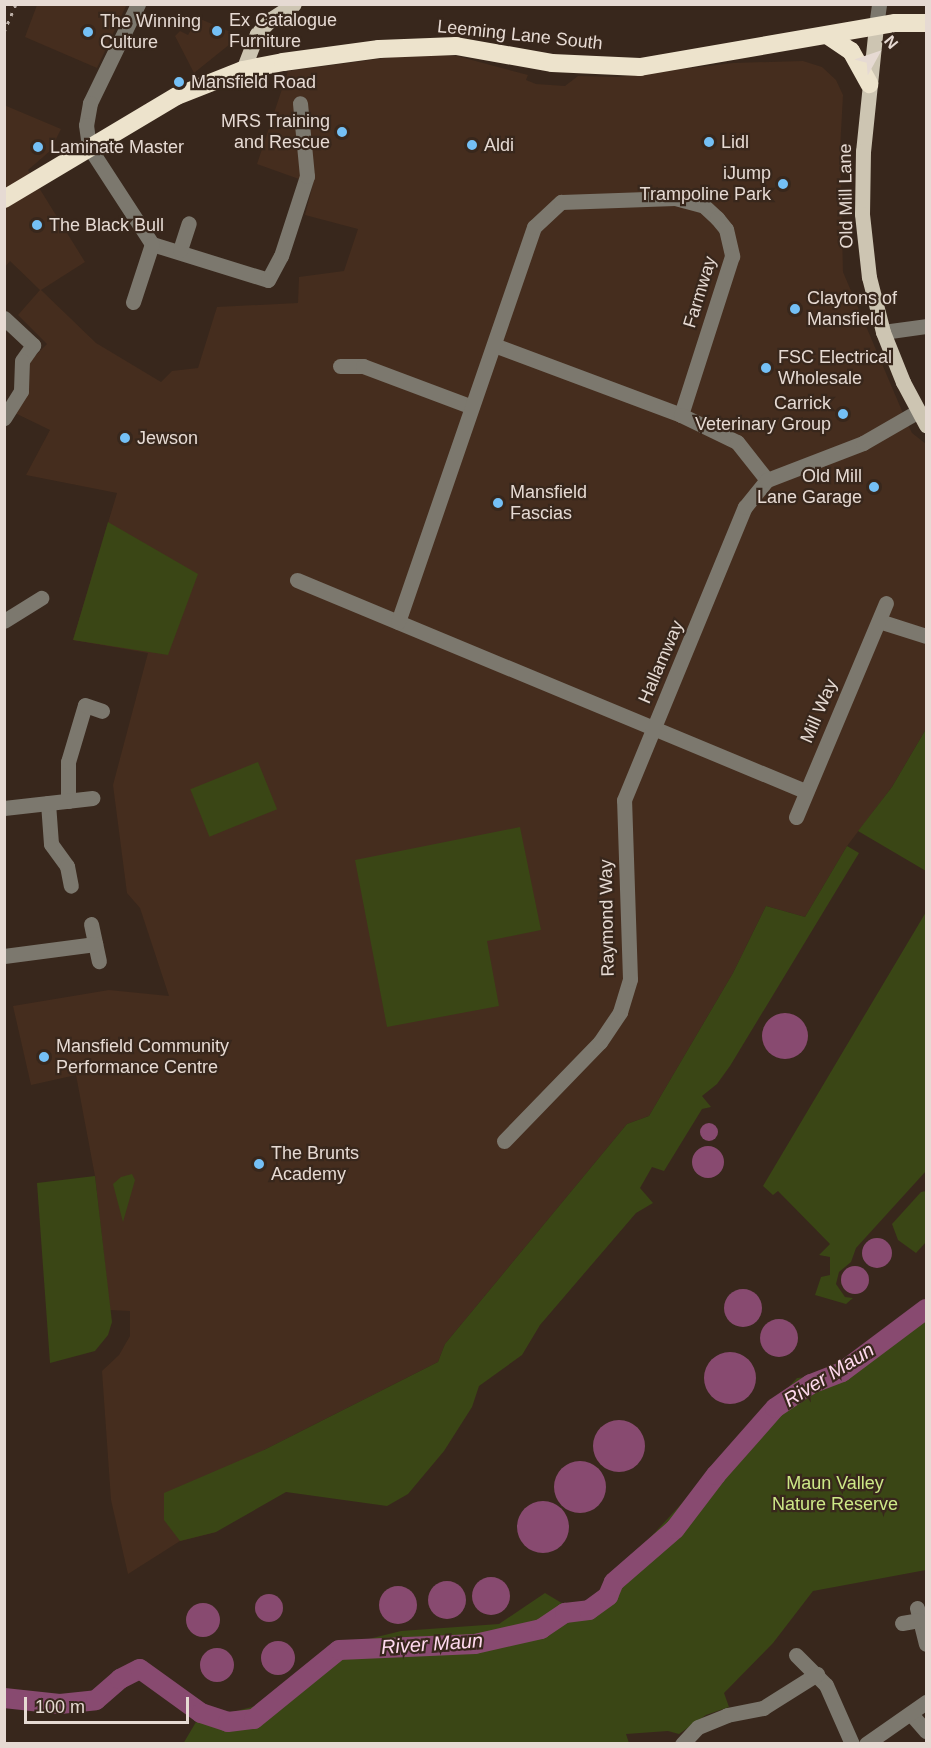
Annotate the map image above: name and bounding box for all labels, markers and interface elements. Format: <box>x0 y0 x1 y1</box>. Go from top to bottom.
place label: Ex Catalogue Furniture <box>229 10 337 52</box>
place label: The Winning Culture <box>100 11 201 54</box>
street label: Leeming Lane South <box>436 16 604 54</box>
marker: Ex Catalogue Furniture <box>210 24 224 38</box>
north arrow <box>847 24 907 84</box>
marker: The Winning Culture <box>81 25 95 39</box>
text: N <box>881 32 901 52</box>
place label: Mansfield Road <box>191 71 316 93</box>
marker: Mansfield Road <box>172 75 186 89</box>
place label: MRS Training and Rescue <box>221 111 330 154</box>
marker: MRS Training and Rescue <box>335 125 349 139</box>
place label: Lidl <box>721 131 749 153</box>
place label: Aldi <box>484 134 514 156</box>
marker: Lidl <box>702 135 716 149</box>
place label: Laminate Master <box>50 136 184 158</box>
marker: Aldi <box>465 138 479 152</box>
marker: Laminate Master <box>31 140 45 154</box>
street label: Old Mill Lane <box>834 143 858 249</box>
place label: iJump Trampoline Park <box>640 163 771 206</box>
marker: iJump Trampoline Park <box>776 177 790 191</box>
place label: The Black Bull <box>49 214 164 236</box>
marker: The Black Bull <box>30 218 44 232</box>
street label: Farmway <box>679 253 721 331</box>
place label: Claytons of Mansfield <box>807 288 897 330</box>
marker: Claytons of Mansfield <box>788 302 802 316</box>
place label: FSC Electrical Wholesale <box>778 347 892 389</box>
marker: FSC Electrical Wholesale <box>759 361 773 375</box>
place label: Carrick Veterinary Group <box>695 393 831 436</box>
marker: Carrick Veterinary Group <box>836 407 850 421</box>
place label: Jewson <box>137 427 198 449</box>
marker: Jewson <box>118 431 132 445</box>
place label: Old Mill Lane Garage <box>757 466 862 508</box>
marker: Old Mill Lane Garage <box>867 480 881 494</box>
place label: Mansfield Fascias <box>510 482 587 524</box>
marker: Mansfield Fascias <box>491 496 505 510</box>
street label: Hallamway <box>634 617 688 707</box>
street label: Mill Way <box>796 676 842 746</box>
street label: Raymond Way <box>595 859 619 977</box>
place label: Mansfield Community Performance Centre <box>56 1036 229 1078</box>
marker: Mansfield Community Performance Centre <box>37 1050 51 1064</box>
place label: The Brunts Academy <box>271 1143 359 1186</box>
marker: The Brunts Academy <box>252 1157 266 1171</box>
water label: River Maun <box>779 1338 879 1412</box>
park label: Maun Valley Nature Reserve <box>772 1473 898 1516</box>
water label: River Maun <box>380 1628 484 1660</box>
scale bar <box>27 1685 192 1723</box>
text: 100 m <box>35 1697 85 1717</box>

